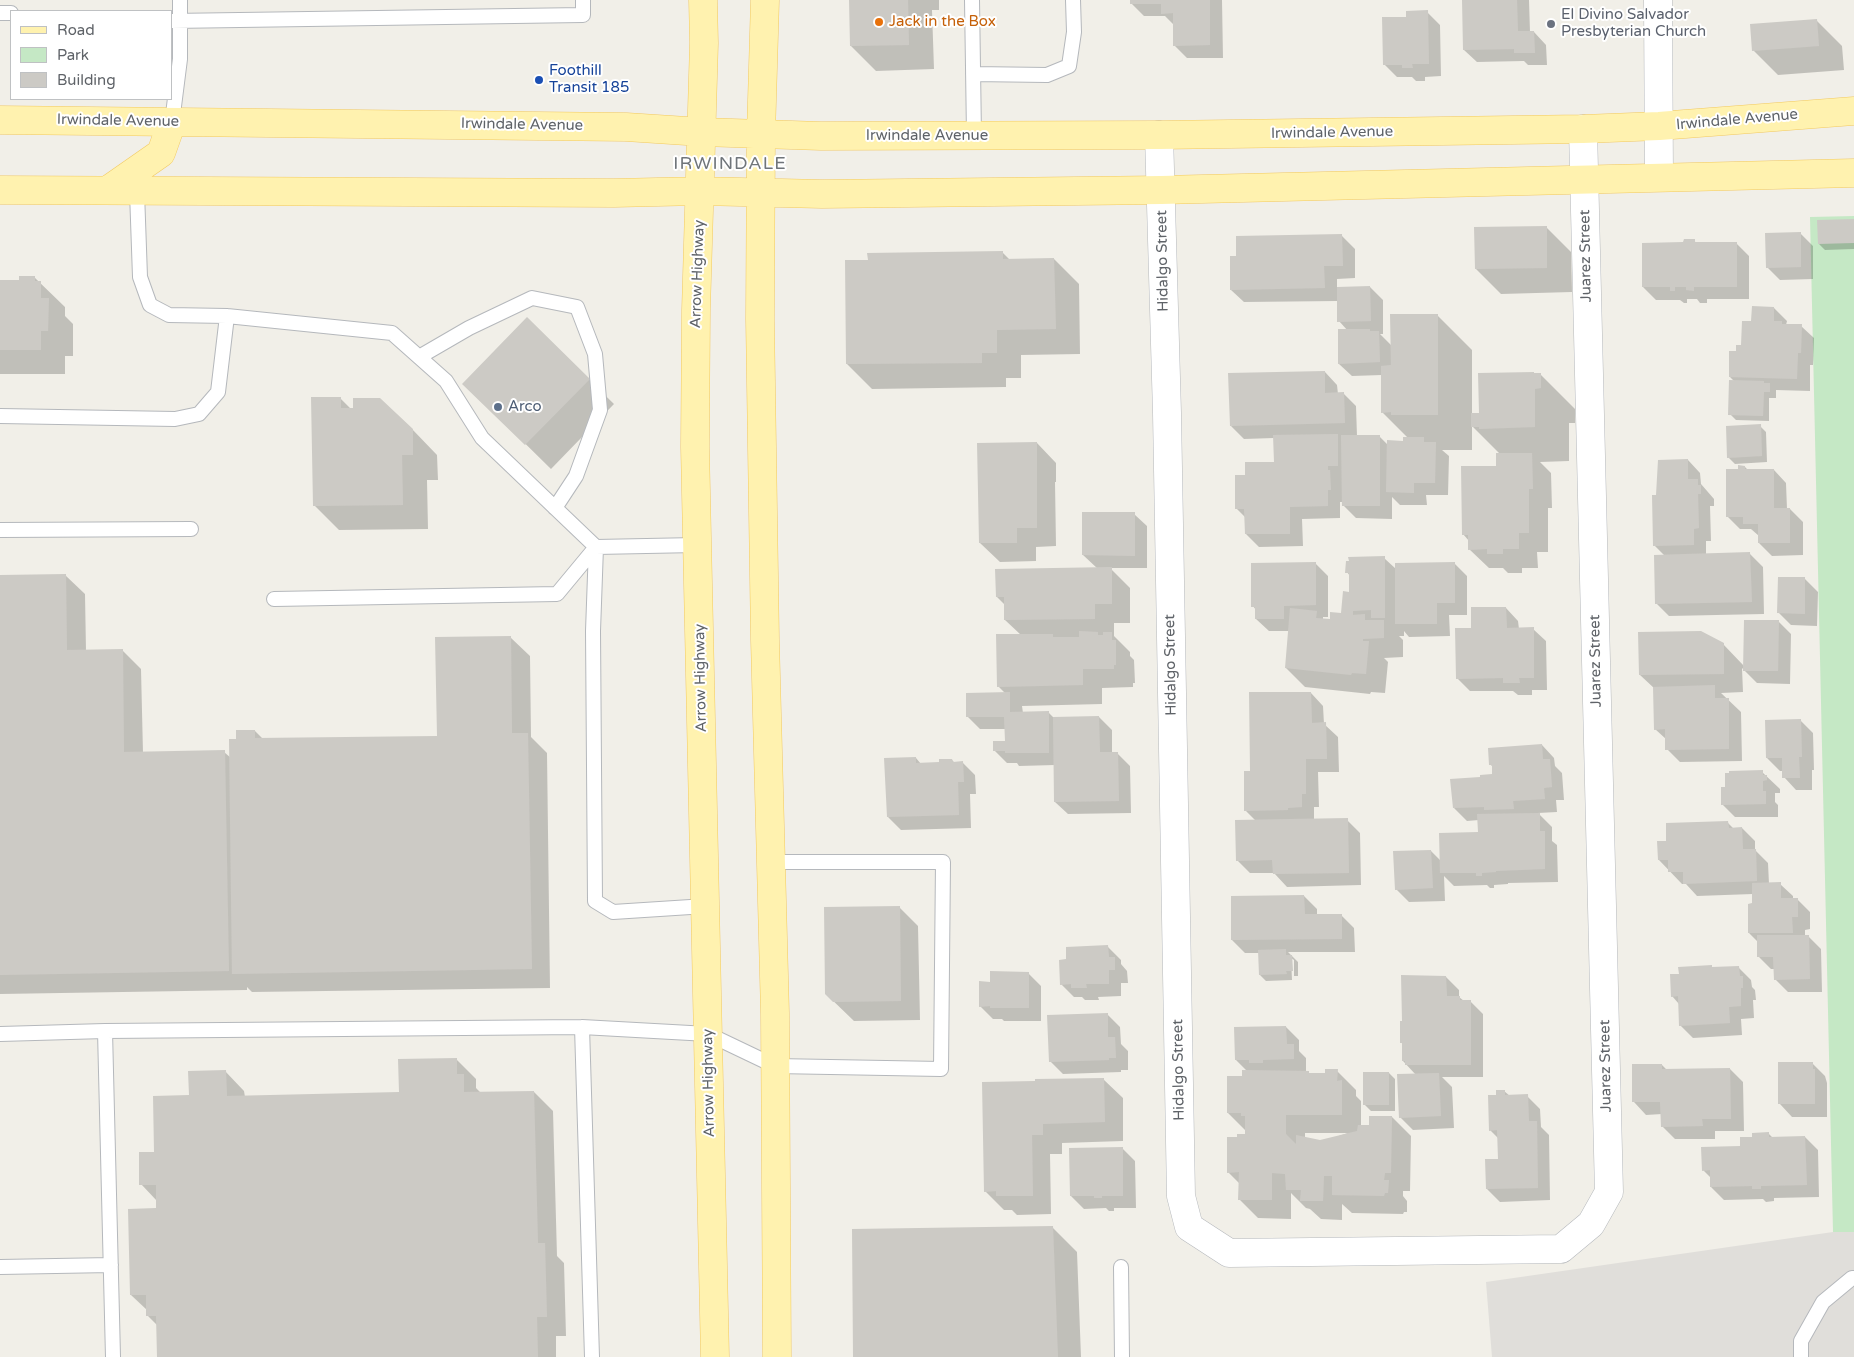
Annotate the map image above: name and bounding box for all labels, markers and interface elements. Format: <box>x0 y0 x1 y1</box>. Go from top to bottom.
place label: El Divino Salvador Presbyterian Church <box>1561 6 1706 41</box>
legend <box>10 10 172 100</box>
place label: Jack in the Box <box>889 13 996 31</box>
marker: Jack in the Box <box>873 16 885 28</box>
marker: El Divino Salvador Presbyterian Church <box>1545 18 1557 30</box>
text: Road <box>57 21 95 39</box>
text: Park <box>57 46 89 64</box>
place label: Foothill Transit 185 <box>549 62 629 97</box>
text: Building <box>57 71 116 89</box>
marker: Foothill Transit 185 <box>533 74 545 86</box>
street label: Irwindale Avenue <box>1675 106 1799 134</box>
street label: Irwindale Avenue <box>57 111 179 131</box>
street label: Irwindale Avenue <box>461 115 583 135</box>
street label: Irwindale Avenue <box>1271 123 1393 143</box>
street label: Irwindale Avenue <box>866 127 988 145</box>
district label: IRWINDALE <box>672 153 788 175</box>
street label: Juarez Street <box>1576 209 1596 303</box>
street label: Hidalgo Street <box>1153 210 1173 312</box>
street label: Arrow Highway <box>687 219 709 329</box>
place label: Arco <box>508 398 542 416</box>
marker: Arco <box>492 401 504 413</box>
street label: Hidalgo Street <box>1161 614 1181 716</box>
street label: Juarez Street <box>1586 614 1606 708</box>
street label: Arrow Highway <box>691 624 711 732</box>
street label: Hidalgo Street <box>1169 1019 1189 1121</box>
street label: Juarez Street <box>1596 1019 1616 1113</box>
street label: Arrow Highway <box>699 1029 719 1137</box>

